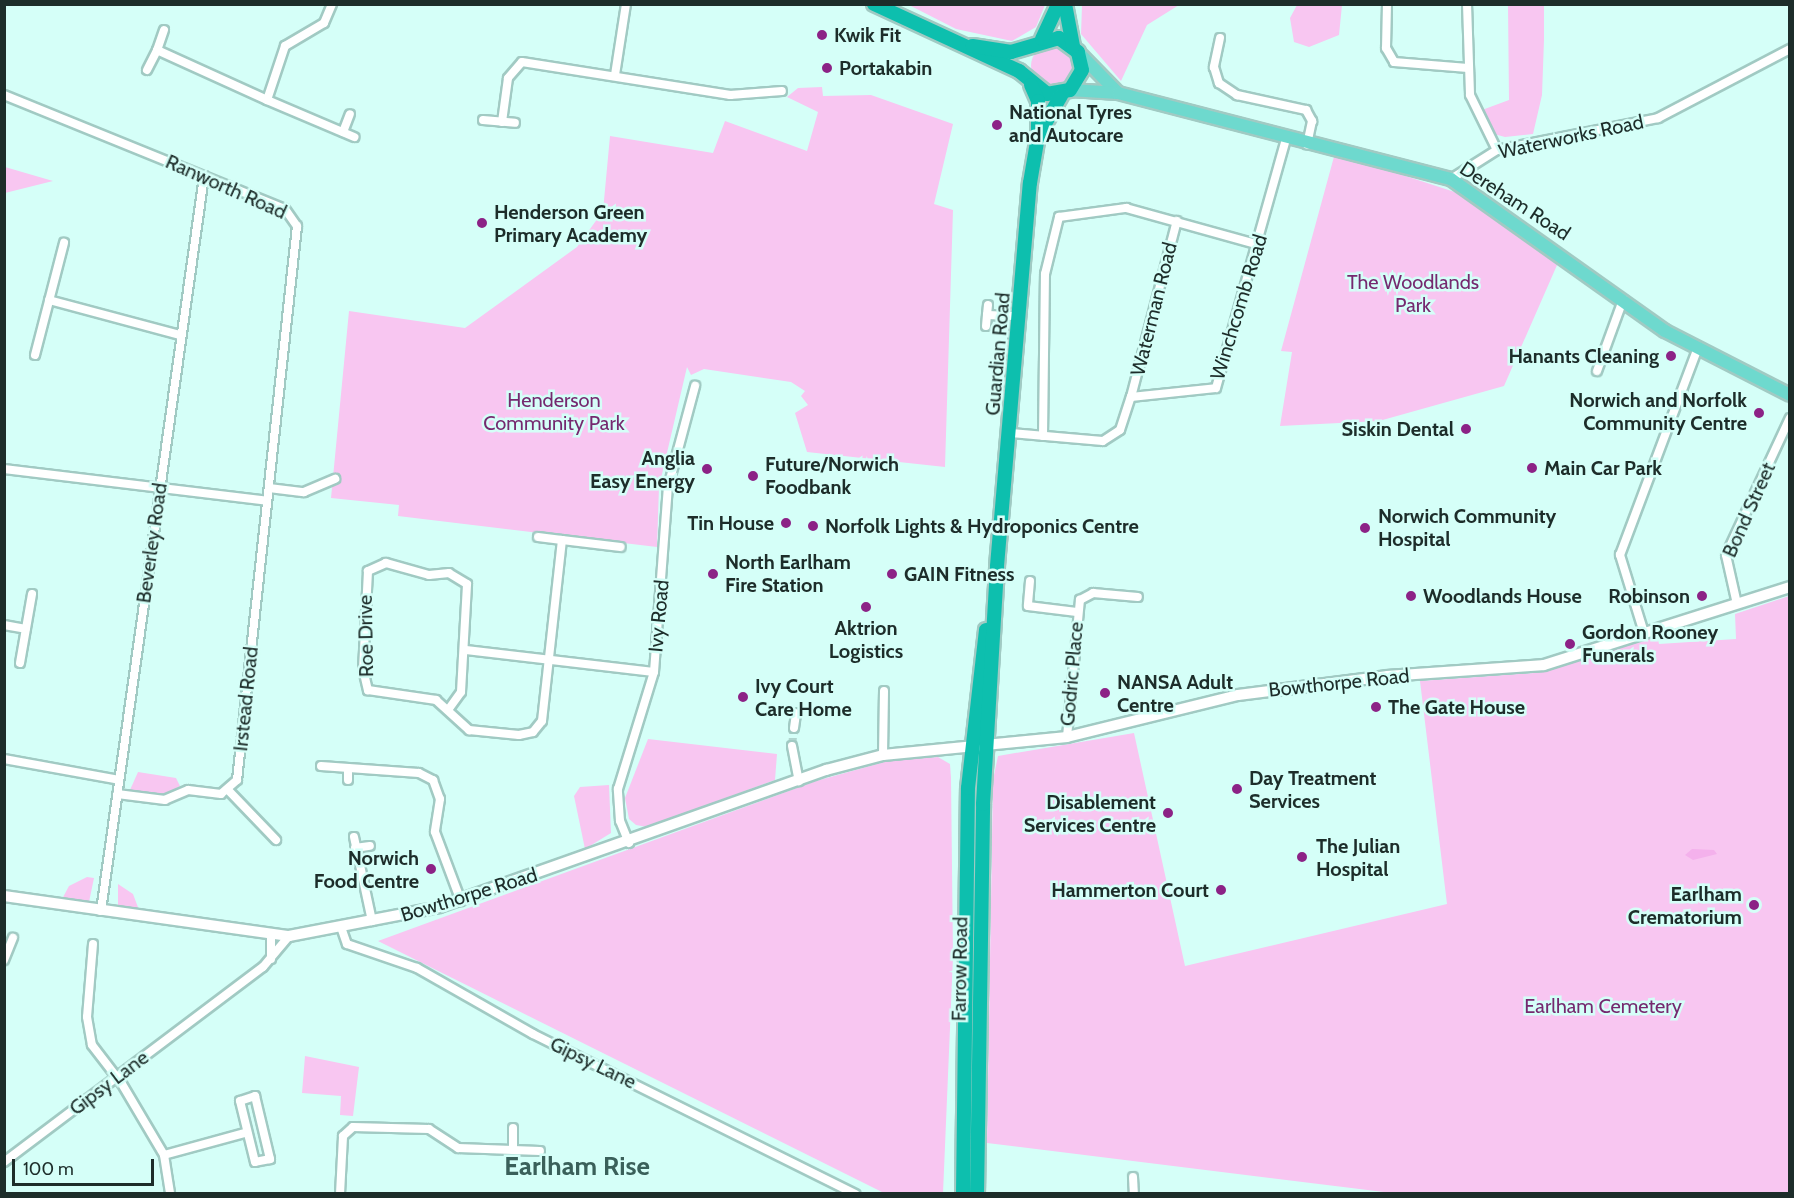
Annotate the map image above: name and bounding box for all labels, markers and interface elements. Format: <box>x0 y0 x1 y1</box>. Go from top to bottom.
place label: Kwik Fit <box>834 23 901 47</box>
marker: Kwik Fit <box>815 28 829 42</box>
place label: Portakabin <box>839 56 932 80</box>
marker: Portakabin <box>820 61 834 75</box>
place label: National Tyres and Autocare <box>1009 101 1132 148</box>
street label: Waterworks Road <box>1496 110 1646 164</box>
marker: National Tyres and Autocare <box>990 118 1004 132</box>
street label: Ranworth Road <box>162 150 290 224</box>
street label: Dereham Road <box>1455 156 1575 246</box>
place label: Henderson Green Primary Academy <box>494 200 647 247</box>
marker: Henderson Green Primary Academy <box>475 216 489 230</box>
street label: Winchcomb Road <box>1206 231 1272 383</box>
street label: Waterman Road <box>1126 240 1182 378</box>
park label: The Woodlands Park <box>1347 271 1479 318</box>
street label: Guardian Road <box>981 291 1015 417</box>
place label: Hanants Cleaning <box>1508 344 1659 368</box>
marker: Hanants Cleaning <box>1664 349 1678 363</box>
park label: Henderson Community Park <box>483 389 625 436</box>
place label: Norwich and Norfolk Community Centre <box>1569 389 1747 436</box>
marker: Norwich and Norfolk Community Centre <box>1752 406 1766 420</box>
place label: Siskin Dental <box>1342 417 1454 441</box>
marker: Siskin Dental <box>1459 422 1473 436</box>
place label: Anglia Easy Energy <box>590 446 695 493</box>
place label: Future/Norwich Foodbank <box>765 452 899 499</box>
place label: Main Car Park <box>1544 456 1662 480</box>
street label: Bond Street <box>1717 459 1781 561</box>
marker: Main Car Park <box>1525 461 1539 475</box>
marker: Anglia Easy Energy <box>700 462 714 476</box>
marker: Future/Norwich Foodbank <box>746 469 760 483</box>
street label: Beverley Road <box>132 481 172 605</box>
place label: Norwich Community Hospital <box>1378 504 1556 551</box>
place label: Tin House <box>687 511 774 535</box>
place label: Norfolk Lights & Hydroponics Centre <box>825 514 1139 538</box>
marker: Tin House <box>779 516 793 530</box>
marker: Norfolk Lights & Hydroponics Centre <box>806 519 820 533</box>
marker: Norwich Community Hospital <box>1356 519 1374 537</box>
place label: North Earlham Fire Station <box>725 550 851 597</box>
place label: GAIN Fitness <box>904 562 1014 586</box>
marker: North Earlham Fire Station <box>706 567 720 581</box>
marker: GAIN Fitness <box>885 567 899 581</box>
street label: Ivy Road <box>644 579 674 653</box>
place label: Woodlands House <box>1423 584 1582 608</box>
place label: Robinson <box>1608 584 1690 608</box>
marker: Woodlands House <box>1404 589 1418 603</box>
marker: Robinson <box>1695 589 1709 603</box>
street label: Roe Drive <box>353 595 379 677</box>
marker: Aktrion Logistics <box>859 600 873 614</box>
place label: Aktrion Logistics <box>829 616 903 663</box>
place label: Gordon Rooney Funerals <box>1582 620 1718 667</box>
street label: Godric Place <box>1055 621 1089 727</box>
marker: Gordon Rooney Funerals <box>1563 637 1577 651</box>
street label: Irstead Road <box>229 646 263 752</box>
street label: Bowthorpe Road <box>1267 664 1411 702</box>
place label: NANSA Adult Centre <box>1117 670 1233 717</box>
place label: Ivy Court Care Home <box>755 674 852 721</box>
marker: NANSA Adult Centre <box>1098 686 1112 700</box>
marker: Ivy Court Care Home <box>736 690 750 704</box>
place label: The Gate House <box>1388 695 1525 719</box>
marker: The Gate House <box>1369 700 1383 714</box>
place label: Day Treatment Services <box>1249 766 1376 813</box>
marker: Day Treatment Services <box>1230 782 1244 796</box>
place label: Disablement Services Centre <box>1024 790 1156 837</box>
marker: Disablement Services Centre <box>1161 806 1175 820</box>
place label: The Julian Hospital <box>1316 834 1400 881</box>
place label: Norwich Food Centre <box>314 846 419 893</box>
marker: The Julian Hospital <box>1293 848 1311 866</box>
marker: Norwich Food Centre <box>424 862 438 876</box>
street label: Bowthorpe Road <box>398 863 540 927</box>
place label: Hammerton Court <box>1051 878 1209 902</box>
place label: Earlham Crematorium <box>1628 882 1742 929</box>
marker: Hammerton Court <box>1214 883 1228 897</box>
marker: Earlham Crematorium <box>1747 898 1761 912</box>
street label: Farrow Road <box>947 917 973 1021</box>
park label: Earlham Cemetery <box>1524 994 1682 1018</box>
street label: Gipsy Lane <box>546 1032 640 1094</box>
street label: Gipsy Lane <box>65 1046 153 1120</box>
scale bar <box>15 1147 158 1185</box>
district label: Earlham Rise <box>504 1151 650 1183</box>
text: 100 m <box>23 1158 74 1180</box>

